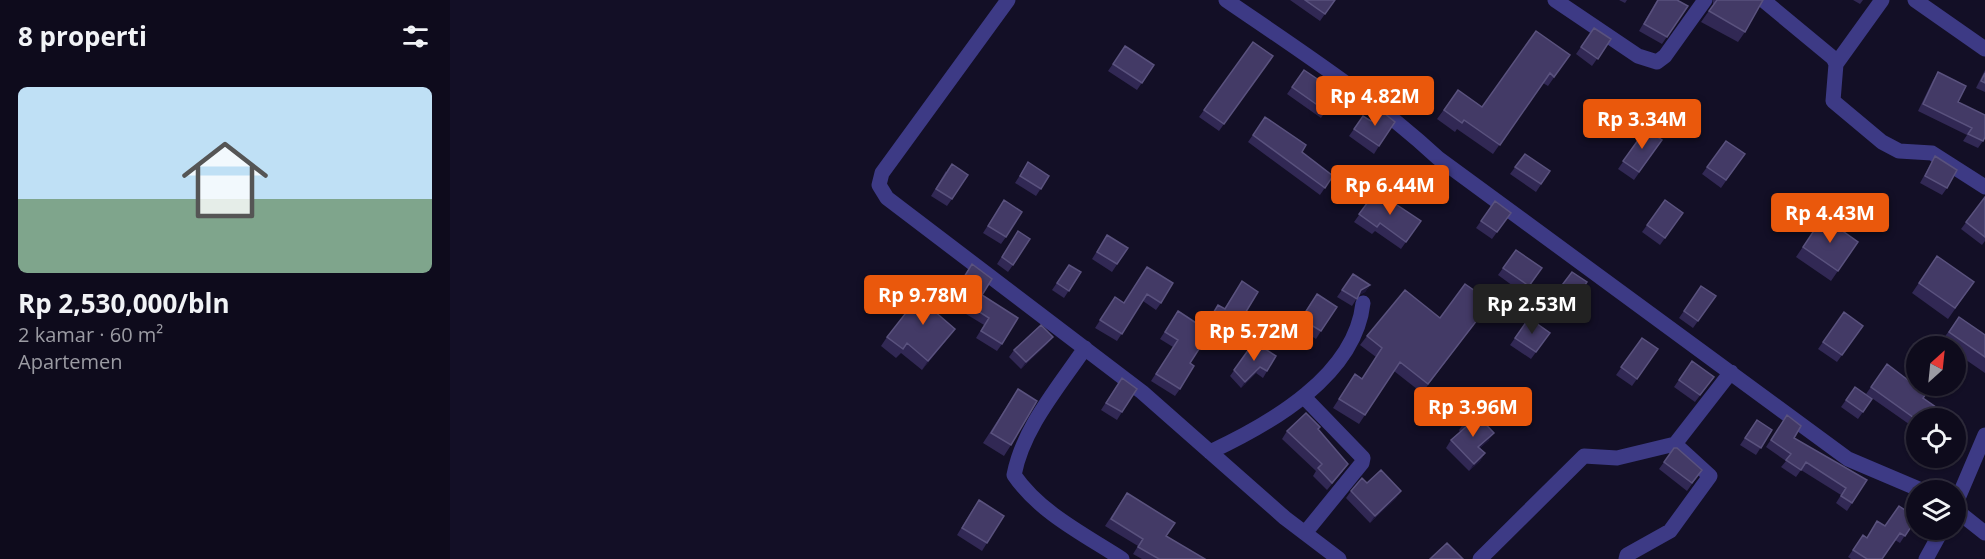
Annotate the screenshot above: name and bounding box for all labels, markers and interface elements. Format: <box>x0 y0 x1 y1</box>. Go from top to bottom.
text: 8 properti <box>18 18 147 54</box>
icon: filters <box>399 20 432 53</box>
pin: Rp 4.82M <box>1313 76 1437 127</box>
text: Rp 4.82M <box>1330 82 1420 109</box>
pin: Rp 3.34M <box>1580 99 1704 150</box>
text: Rp 3.34M <box>1597 105 1687 132</box>
icon: home <box>171 126 279 234</box>
pin: Rp 6.44M <box>1328 165 1452 216</box>
text: Rp 6.44M <box>1345 171 1435 198</box>
pin: Rp 4.43M <box>1768 193 1892 244</box>
text: Rp 4.43M <box>1785 199 1875 226</box>
pin: Rp 9.78M <box>861 275 985 326</box>
text: Rp 9.78M <box>878 281 968 308</box>
pin: Rp 2.53M <box>1470 284 1594 335</box>
text: Rp 2,530,000/bln <box>18 285 229 321</box>
text: Rp 2.53M <box>1487 290 1577 317</box>
pin: Rp 5.72M <box>1192 311 1316 362</box>
text: Rp 5.72M <box>1209 317 1299 344</box>
text: 2 kamar · 60 m² <box>18 321 163 348</box>
north arrow <box>1906 336 1966 396</box>
map controls <box>1906 336 1966 540</box>
text: Apartemen <box>18 348 123 375</box>
pin: Rp 3.96M <box>1411 387 1535 438</box>
text: Rp 3.96M <box>1428 393 1518 420</box>
button: locate <box>1906 408 1966 468</box>
button: layers <box>1906 480 1966 540</box>

